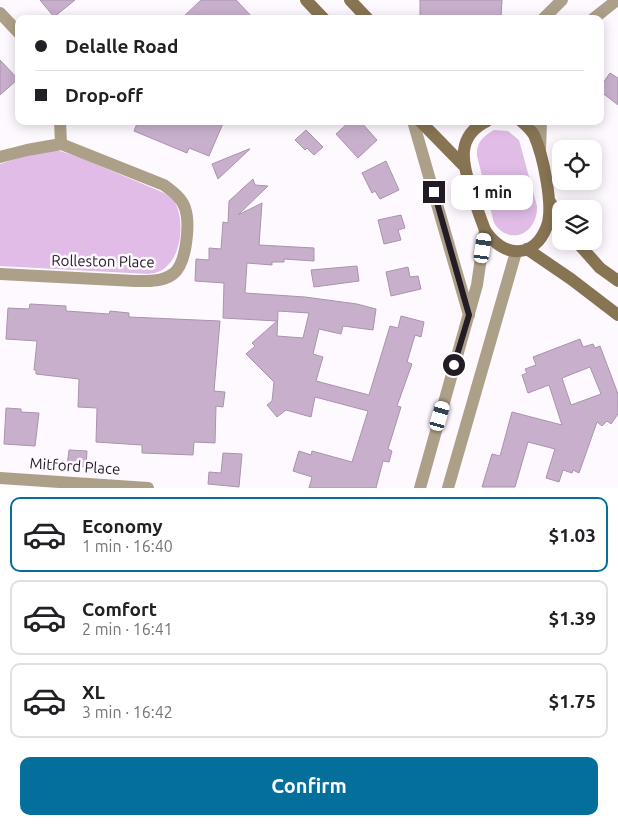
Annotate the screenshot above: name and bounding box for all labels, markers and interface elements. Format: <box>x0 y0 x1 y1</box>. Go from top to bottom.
text: Delalle Road <box>65 35 178 57</box>
text: Drop-off <box>65 84 143 106</box>
map controls <box>552 140 602 250</box>
button: locate <box>552 140 602 190</box>
callout: 1 min <box>452 174 534 210</box>
route end <box>423 181 445 203</box>
text: 1 min <box>472 183 512 201</box>
button: layers <box>552 200 602 250</box>
car <box>473 232 492 264</box>
street label: Rolleston Place <box>51 252 155 270</box>
route start <box>443 354 465 376</box>
car <box>428 400 451 432</box>
street label: Mitford Place <box>29 454 121 478</box>
icon: car <box>22 512 67 557</box>
text: Economy <box>82 515 163 537</box>
text: $1.03 <box>548 524 596 546</box>
text: 1 min · 16:40 <box>82 537 173 555</box>
icon: car <box>22 595 67 640</box>
text: Comfort <box>82 598 157 620</box>
text: $1.39 <box>548 607 596 629</box>
text: 2 min · 16:41 <box>82 620 173 638</box>
icon: car <box>22 678 67 723</box>
text: XL <box>82 681 105 703</box>
text: $1.75 <box>548 690 596 712</box>
text: 3 min · 16:42 <box>82 703 173 721</box>
button: Confirm <box>20 757 598 815</box>

